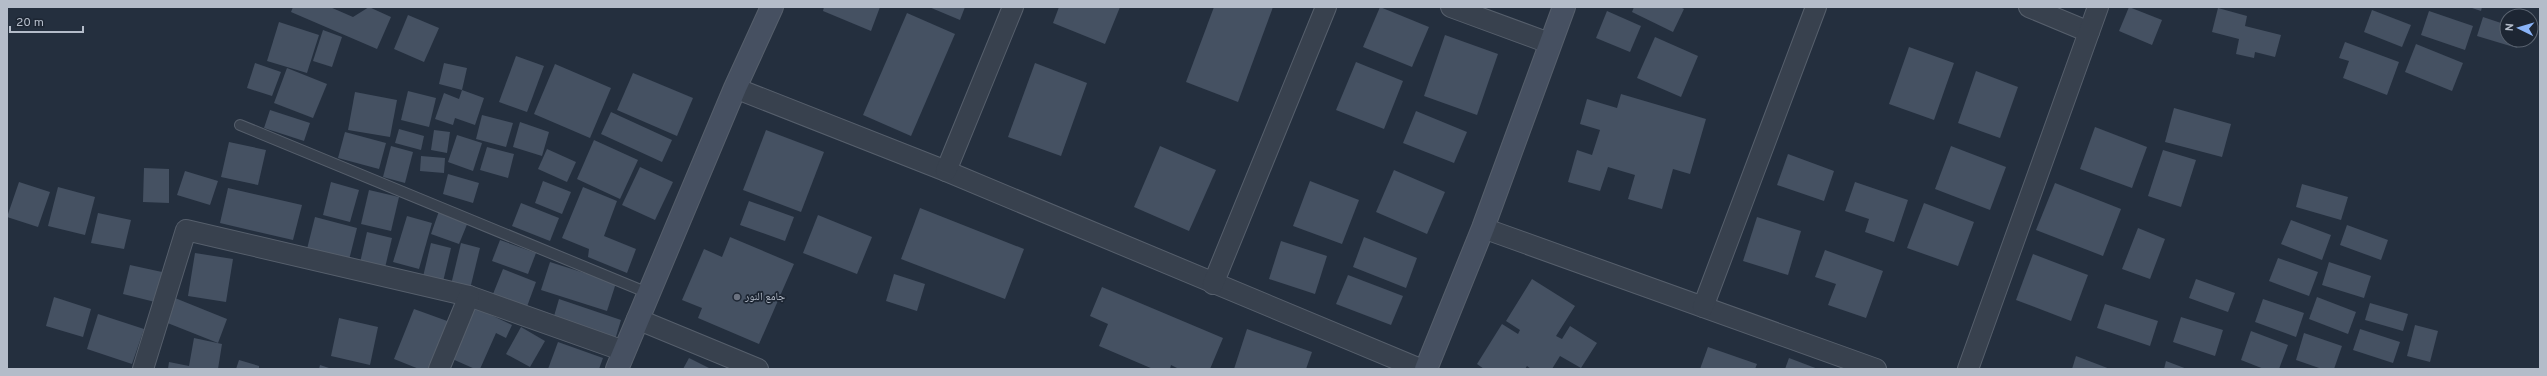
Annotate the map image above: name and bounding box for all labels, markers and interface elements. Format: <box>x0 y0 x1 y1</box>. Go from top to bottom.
scale bar <box>10 8 83 34</box>
north arrow <box>2499 8 2539 48</box>
text: 20 m <box>16 15 44 31</box>
text: N <box>2503 23 2517 32</box>
place label: جامع النور <box>744 290 785 304</box>
marker: جامع النور <box>732 292 742 302</box>

